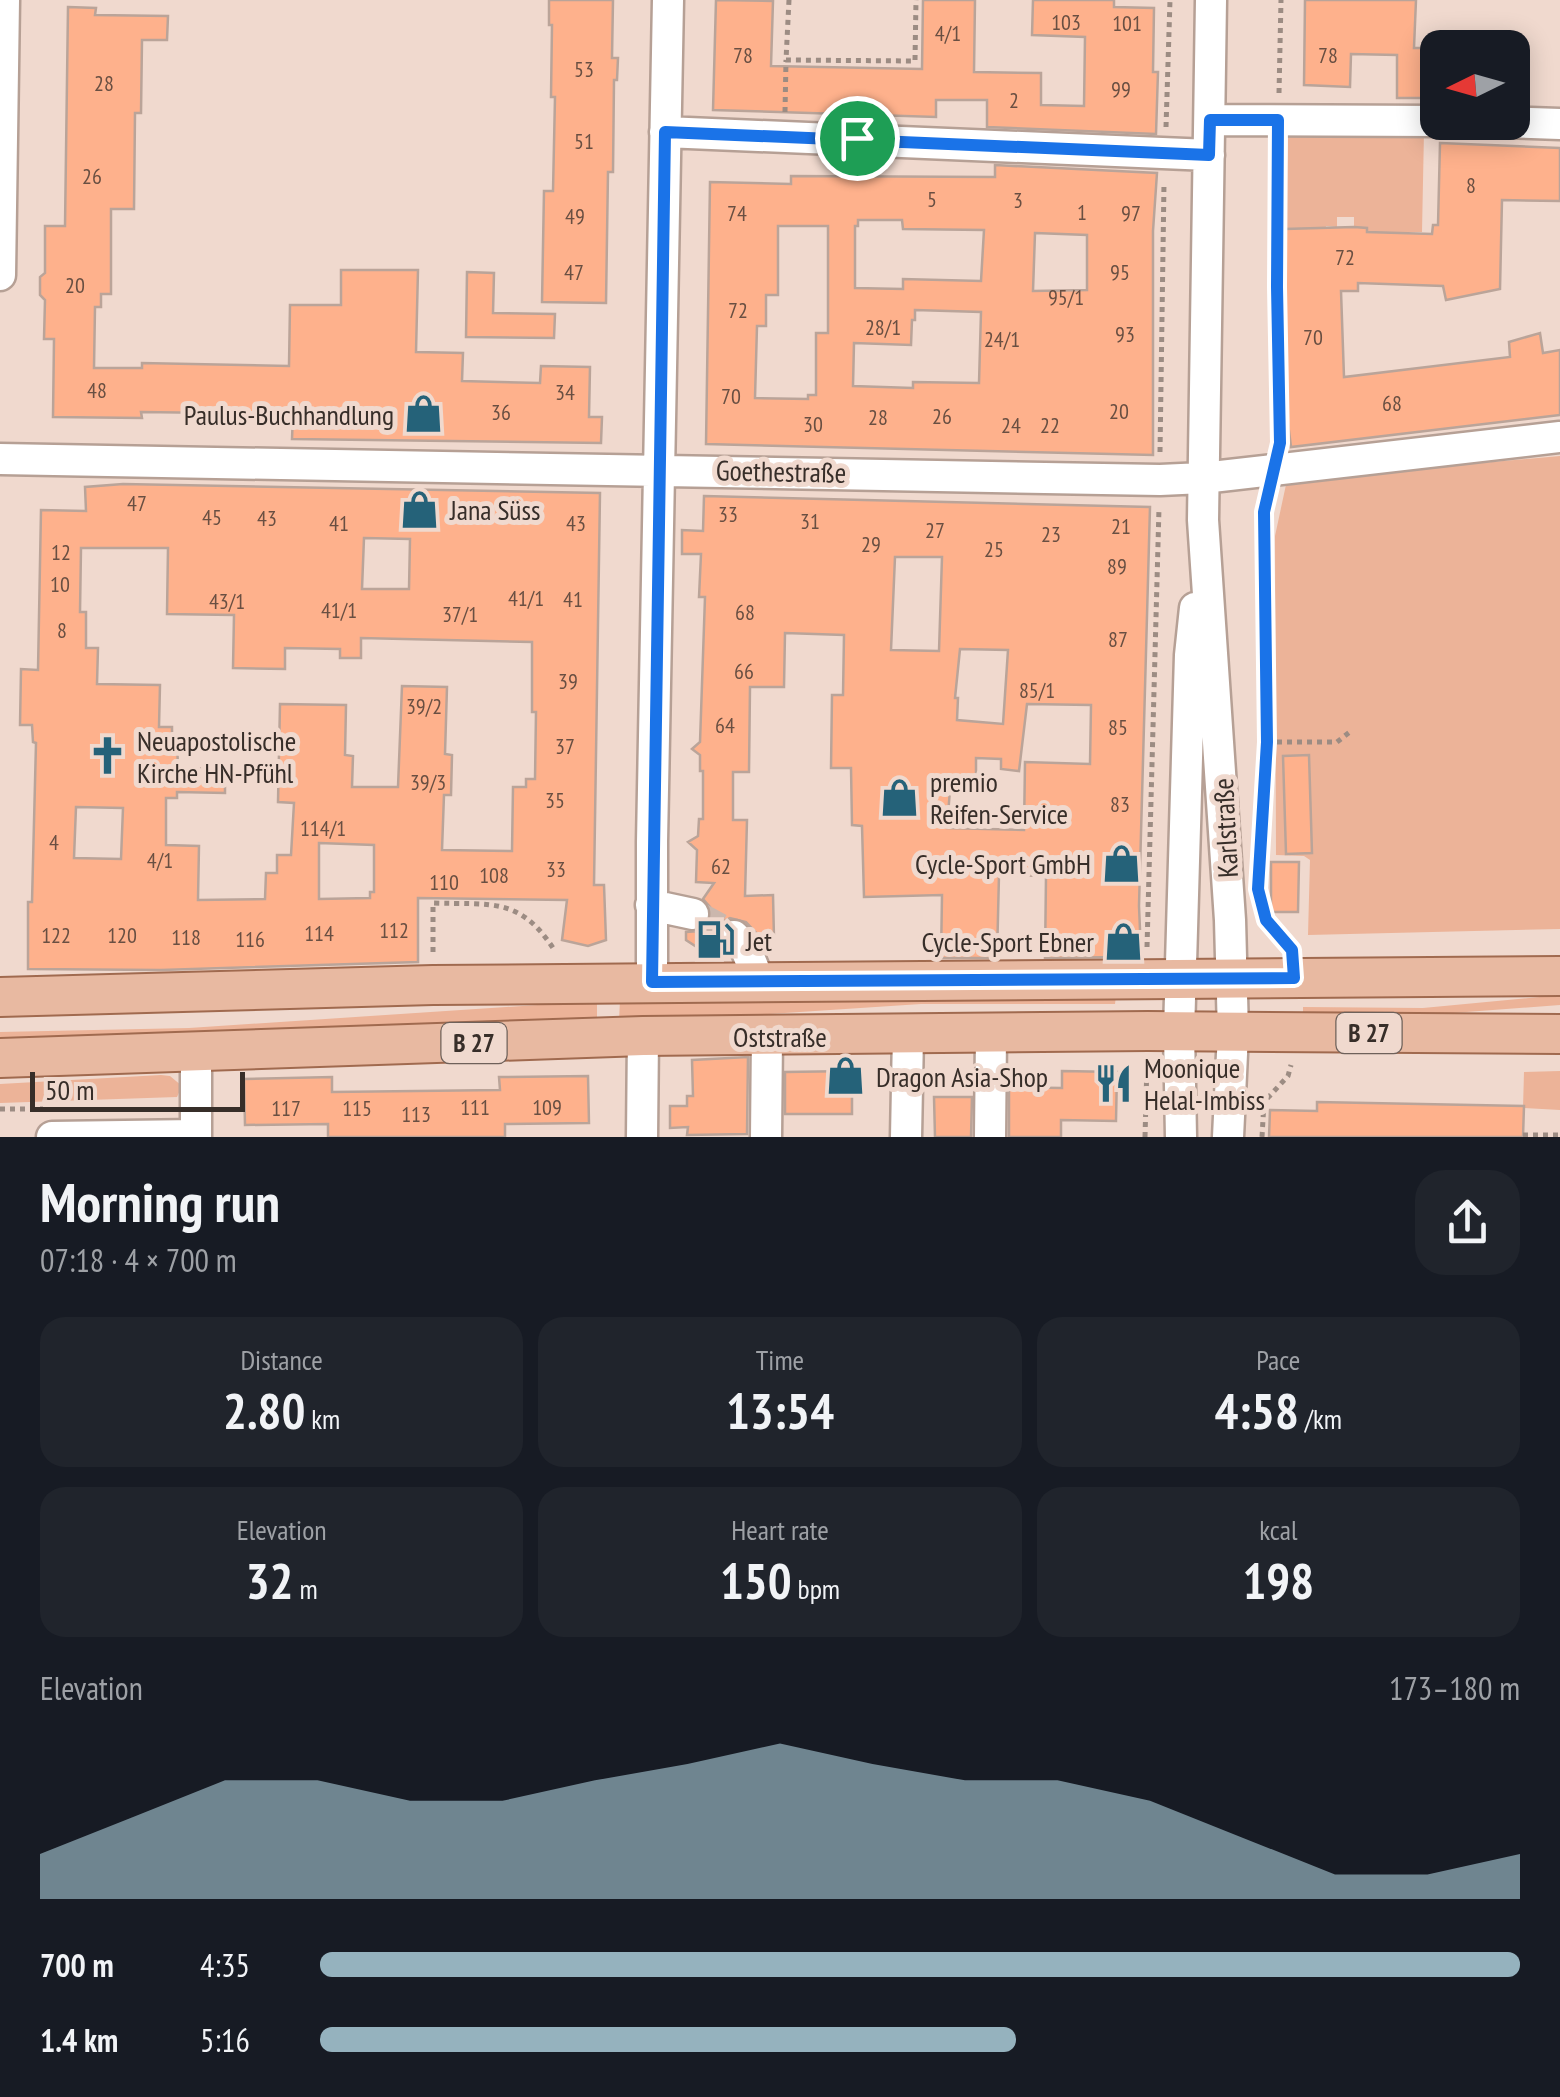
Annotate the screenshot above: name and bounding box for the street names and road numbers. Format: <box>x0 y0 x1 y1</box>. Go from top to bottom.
street label: Goethestraße <box>716 451 846 491</box>
street label: Karlstraße <box>1204 777 1246 879</box>
road number: B 27 <box>1336 1013 1402 1053</box>
street label: Oststraße <box>733 1018 827 1055</box>
road number: B 27 <box>442 1023 506 1063</box>

